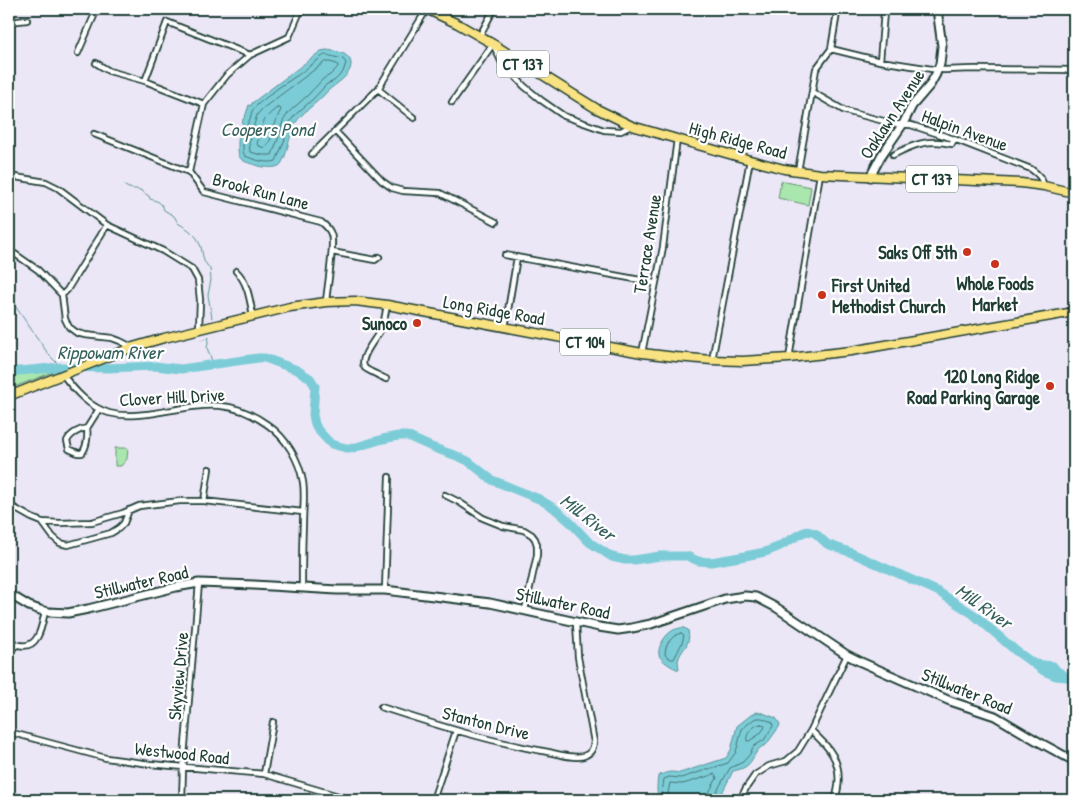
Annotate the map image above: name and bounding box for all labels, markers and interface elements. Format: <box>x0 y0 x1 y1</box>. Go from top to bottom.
road number: CT 137 <box>497 51 549 78</box>
street label: Oaklawn Avenue <box>854 64 930 164</box>
street label: Halpin Avenue <box>918 103 1012 157</box>
street label: High Ridge Road <box>686 115 790 165</box>
water label: Coopers Pond <box>220 116 316 142</box>
road number: CT 137 <box>906 165 958 192</box>
street label: Brook Run Lane <box>210 166 312 216</box>
street label: Terrace Avenue <box>627 192 667 296</box>
place label: Saks Off 5th <box>878 240 957 265</box>
marker: Saks Off 5th <box>961 246 973 258</box>
marker: Whole Foods Market <box>989 258 1001 270</box>
place label: Whole Foods Market <box>956 271 1034 317</box>
place label: First United Methodist Church <box>831 273 946 319</box>
street label: Long Ridge Road <box>441 289 547 331</box>
marker: First United Methodist Church <box>816 289 828 301</box>
place label: Sunoco <box>362 311 408 336</box>
marker: Sunoco <box>411 317 423 329</box>
road number: CT 104 <box>560 328 610 356</box>
water label: Rippowam River <box>57 339 166 365</box>
place label: 120 Long Ridge Road Parking Garage <box>907 364 1041 411</box>
marker: 120 Long Ridge Road Parking Garage <box>1044 380 1056 392</box>
street label: Clover Hill Drive <box>119 382 225 412</box>
water label: Mill River <box>555 487 623 548</box>
street label: Stillwater Road <box>92 559 190 605</box>
water label: Mill River <box>951 577 1020 636</box>
street label: Stillwater Road <box>514 581 612 625</box>
street label: Skyview Drive <box>162 631 194 721</box>
street label: Stillwater Road <box>918 662 1016 720</box>
street label: Stanton Drive <box>440 700 532 746</box>
street label: Westwood Road <box>134 736 230 770</box>

